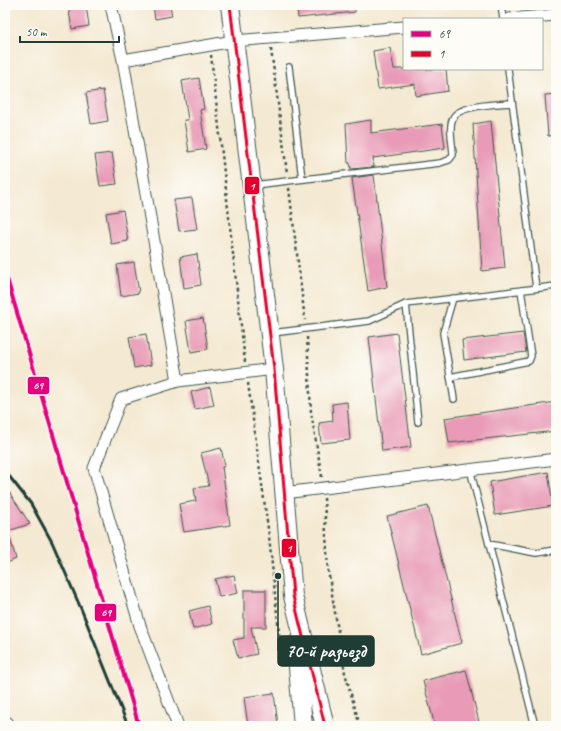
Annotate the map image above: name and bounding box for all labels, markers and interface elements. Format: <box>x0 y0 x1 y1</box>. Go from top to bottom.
scale bar <box>20 18 119 44</box>
legend <box>403 18 543 70</box>
text: 50 m <box>26 24 48 40</box>
text: 69 <box>439 26 451 42</box>
text: 1 <box>439 46 445 62</box>
line badge: 1 <box>244 176 260 195</box>
text: 1 <box>250 179 256 193</box>
line badge: 69 <box>27 376 50 395</box>
text: 69 <box>33 378 44 392</box>
line badge: 1 <box>281 538 297 558</box>
text: 1 <box>287 541 293 555</box>
line badge: 69 <box>94 603 117 622</box>
text: 69 <box>101 605 112 619</box>
callout: 70-й разьезд <box>278 636 374 666</box>
text: 70-й разьезд <box>286 640 368 663</box>

